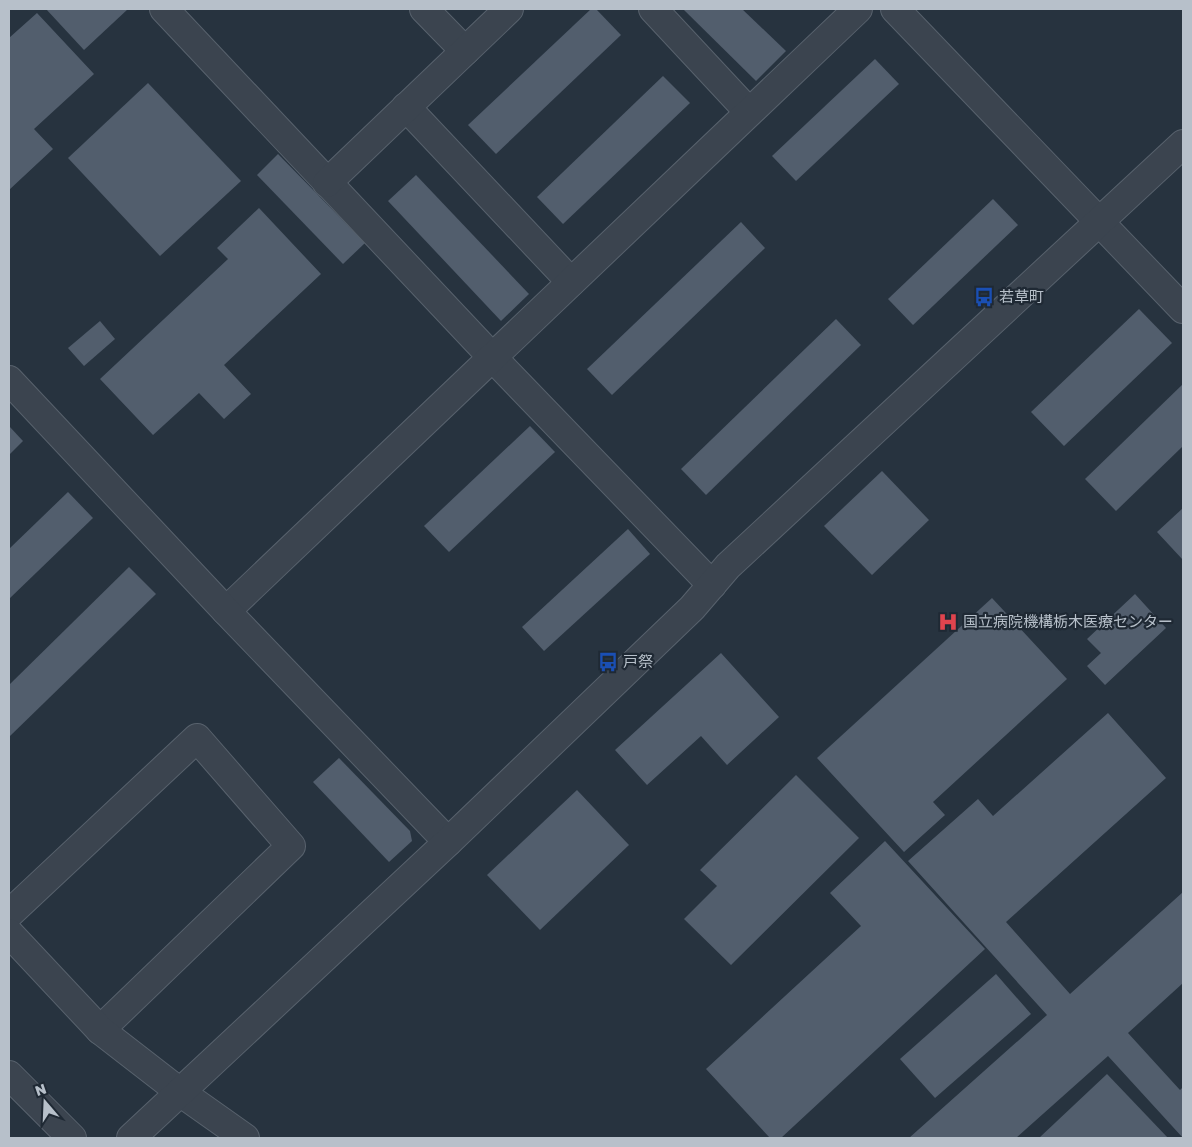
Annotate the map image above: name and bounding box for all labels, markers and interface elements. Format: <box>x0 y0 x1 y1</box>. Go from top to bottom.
bus stop icon: 若草町 <box>973 286 995 308</box>
place label: 若草町 <box>999 287 1044 305</box>
hospital icon: 国立病院機構栃木医療センター <box>937 611 959 633</box>
place label: 国立病院機構栃木医療センター <box>963 612 1173 630</box>
bus stop icon: 戸祭 <box>597 651 619 673</box>
place label: 戸祭 <box>623 652 653 670</box>
north arrow <box>20 1077 70 1127</box>
text: N <box>33 1079 48 1099</box>

